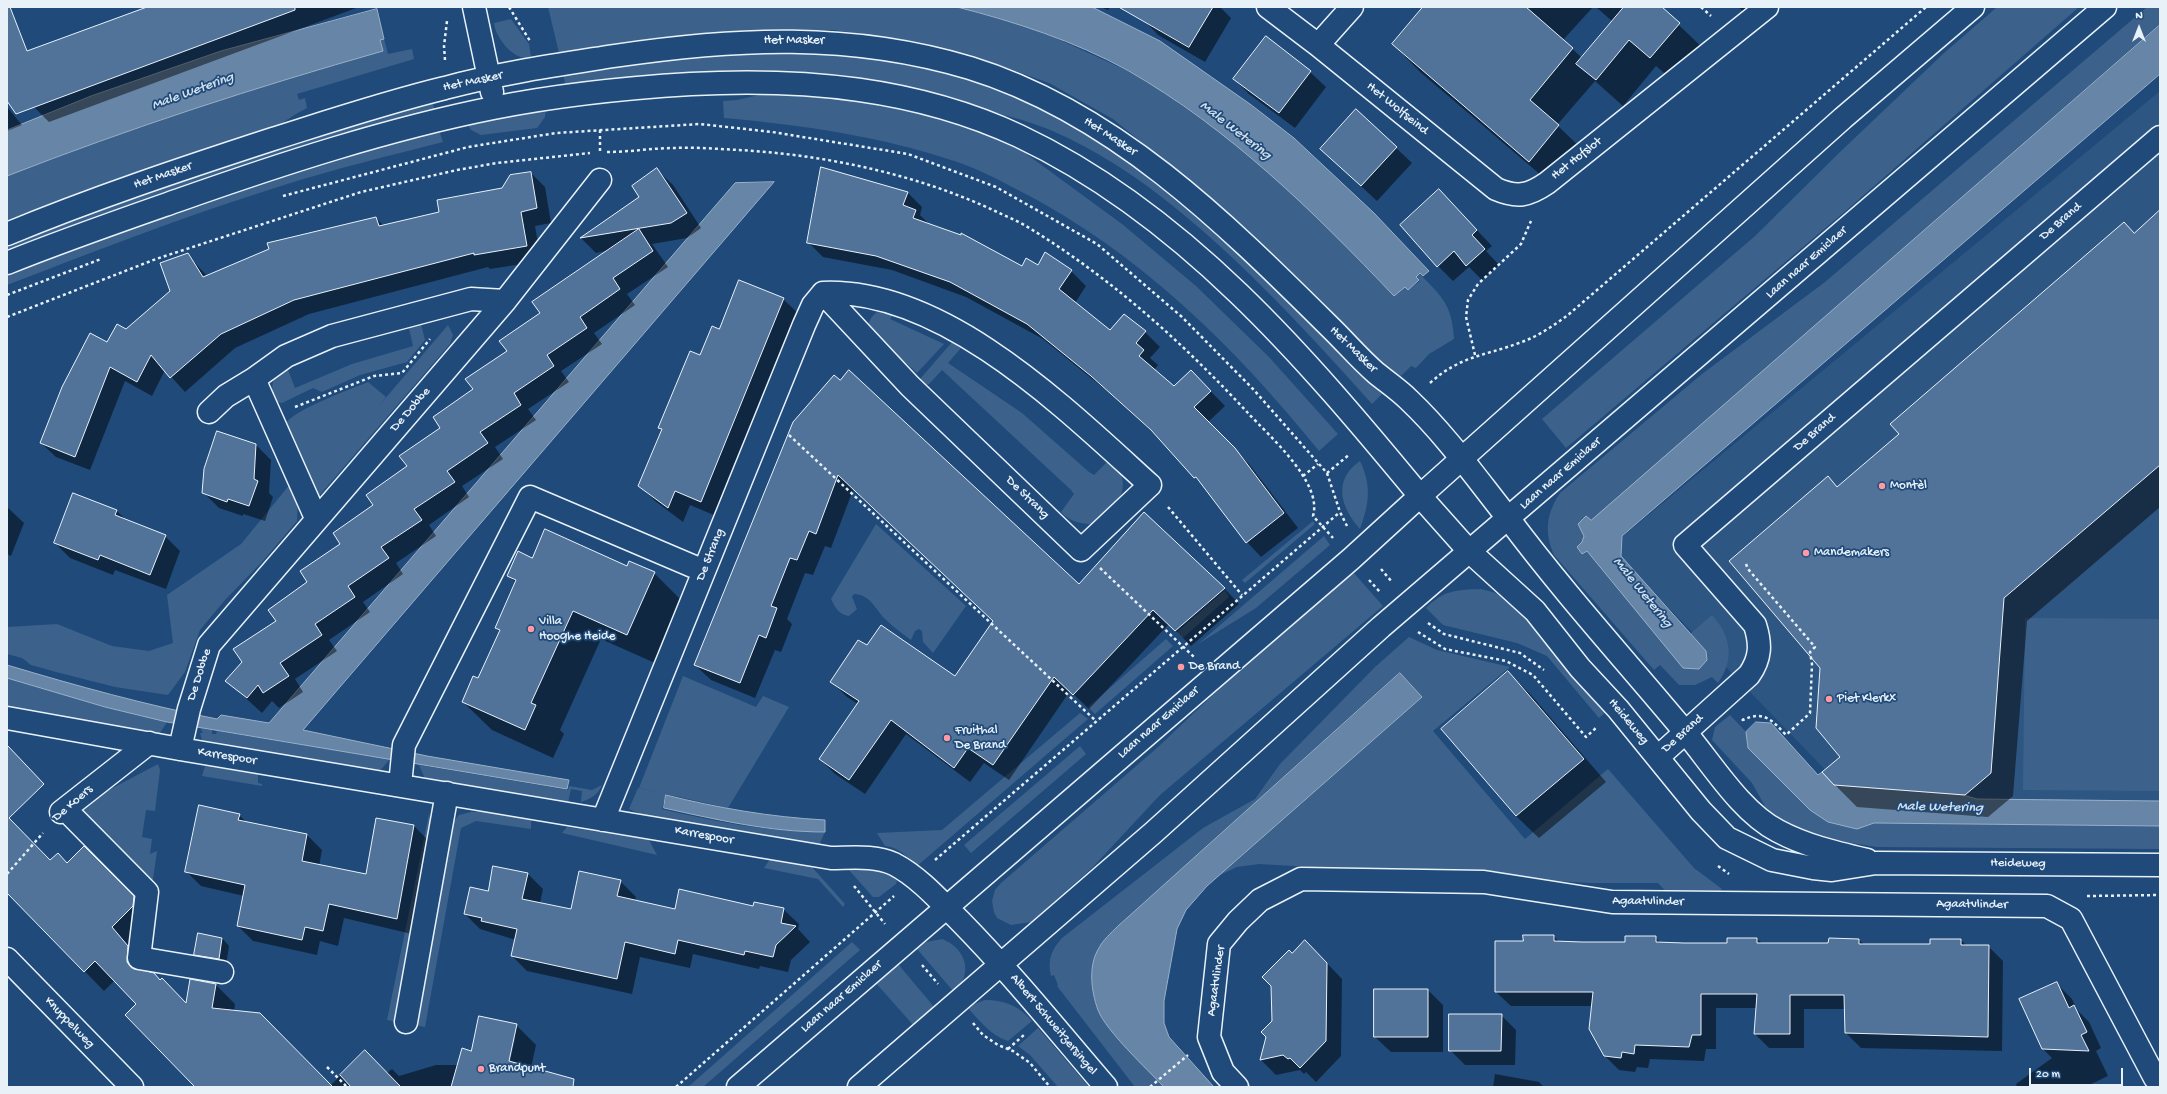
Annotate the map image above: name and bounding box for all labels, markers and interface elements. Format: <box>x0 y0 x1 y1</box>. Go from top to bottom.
north arrow <box>2119 8 2159 48</box>
text: N <box>2135 10 2143 22</box>
street label: Het Masker <box>764 33 824 49</box>
street label: Het Masker <box>442 68 504 96</box>
water label: Male Wetering <box>150 69 236 115</box>
street label: Het Wolfseind <box>1363 79 1431 139</box>
water label: Male Wetering <box>1196 98 1274 164</box>
street label: Het Masker <box>1080 114 1140 160</box>
street label: Het Hofslot <box>1548 134 1606 184</box>
street label: Het Masker <box>132 159 194 193</box>
street label: De Brand <box>2037 200 2085 244</box>
street label: Laan naar Emiclaer <box>1763 223 1851 303</box>
street label: Het Masker <box>1326 323 1380 377</box>
street label: De Dobbe <box>387 385 435 435</box>
street label: De Brand <box>1791 411 1839 455</box>
street label: Laan naar Emiclaer <box>1517 434 1605 514</box>
street label: De Strang <box>1002 473 1052 523</box>
place label: Montèl <box>1890 478 1927 494</box>
marker: Montèl <box>1877 481 1887 491</box>
street label: De Strang <box>693 527 729 583</box>
place label: Mandemakers <box>1814 545 1889 561</box>
marker: Mandemakers <box>1801 548 1811 558</box>
water label: Male Wetering <box>1608 554 1676 632</box>
place label: Villa Hooghe Heide <box>539 614 615 645</box>
marker: Villa Hooghe Heide <box>526 624 536 634</box>
street label: De Dobbe <box>184 647 216 703</box>
place label: De Brand <box>1189 659 1240 675</box>
marker: De Brand <box>1176 662 1186 672</box>
street label: Laan naar Emiclaer <box>1115 683 1203 763</box>
place label: Piet Klerkx <box>1837 691 1896 707</box>
marker: Piet Klerkx <box>1824 694 1834 704</box>
street label: Heideweg <box>1604 696 1652 748</box>
street label: De Brand <box>1659 711 1707 757</box>
place label: Fruithal De Brand <box>955 723 1006 754</box>
marker: Fruithal De Brand <box>942 733 952 743</box>
street label: Karrespoor <box>196 745 258 769</box>
street label: De Koers <box>50 782 96 826</box>
water label: Male Wetering <box>1897 799 1983 817</box>
street label: Karrespoor <box>673 823 735 849</box>
street label: Heideweg <box>1990 856 2046 872</box>
street label: Agaatvlinder <box>1612 894 1684 910</box>
street label: Agaatvlinder <box>1936 897 2008 913</box>
street label: Agaatvlinder <box>1204 945 1230 1017</box>
street label: Laan naar Emiclaer <box>798 957 886 1037</box>
street label: Albert Schweitzersingel <box>1006 971 1100 1079</box>
street label: Knuppelweg <box>40 994 98 1052</box>
scale bar <box>2031 1060 2125 1086</box>
place label: Brandpunt <box>489 1061 545 1077</box>
marker: Brandpunt <box>476 1064 486 1074</box>
text: 20 m <box>2036 1068 2060 1082</box>

